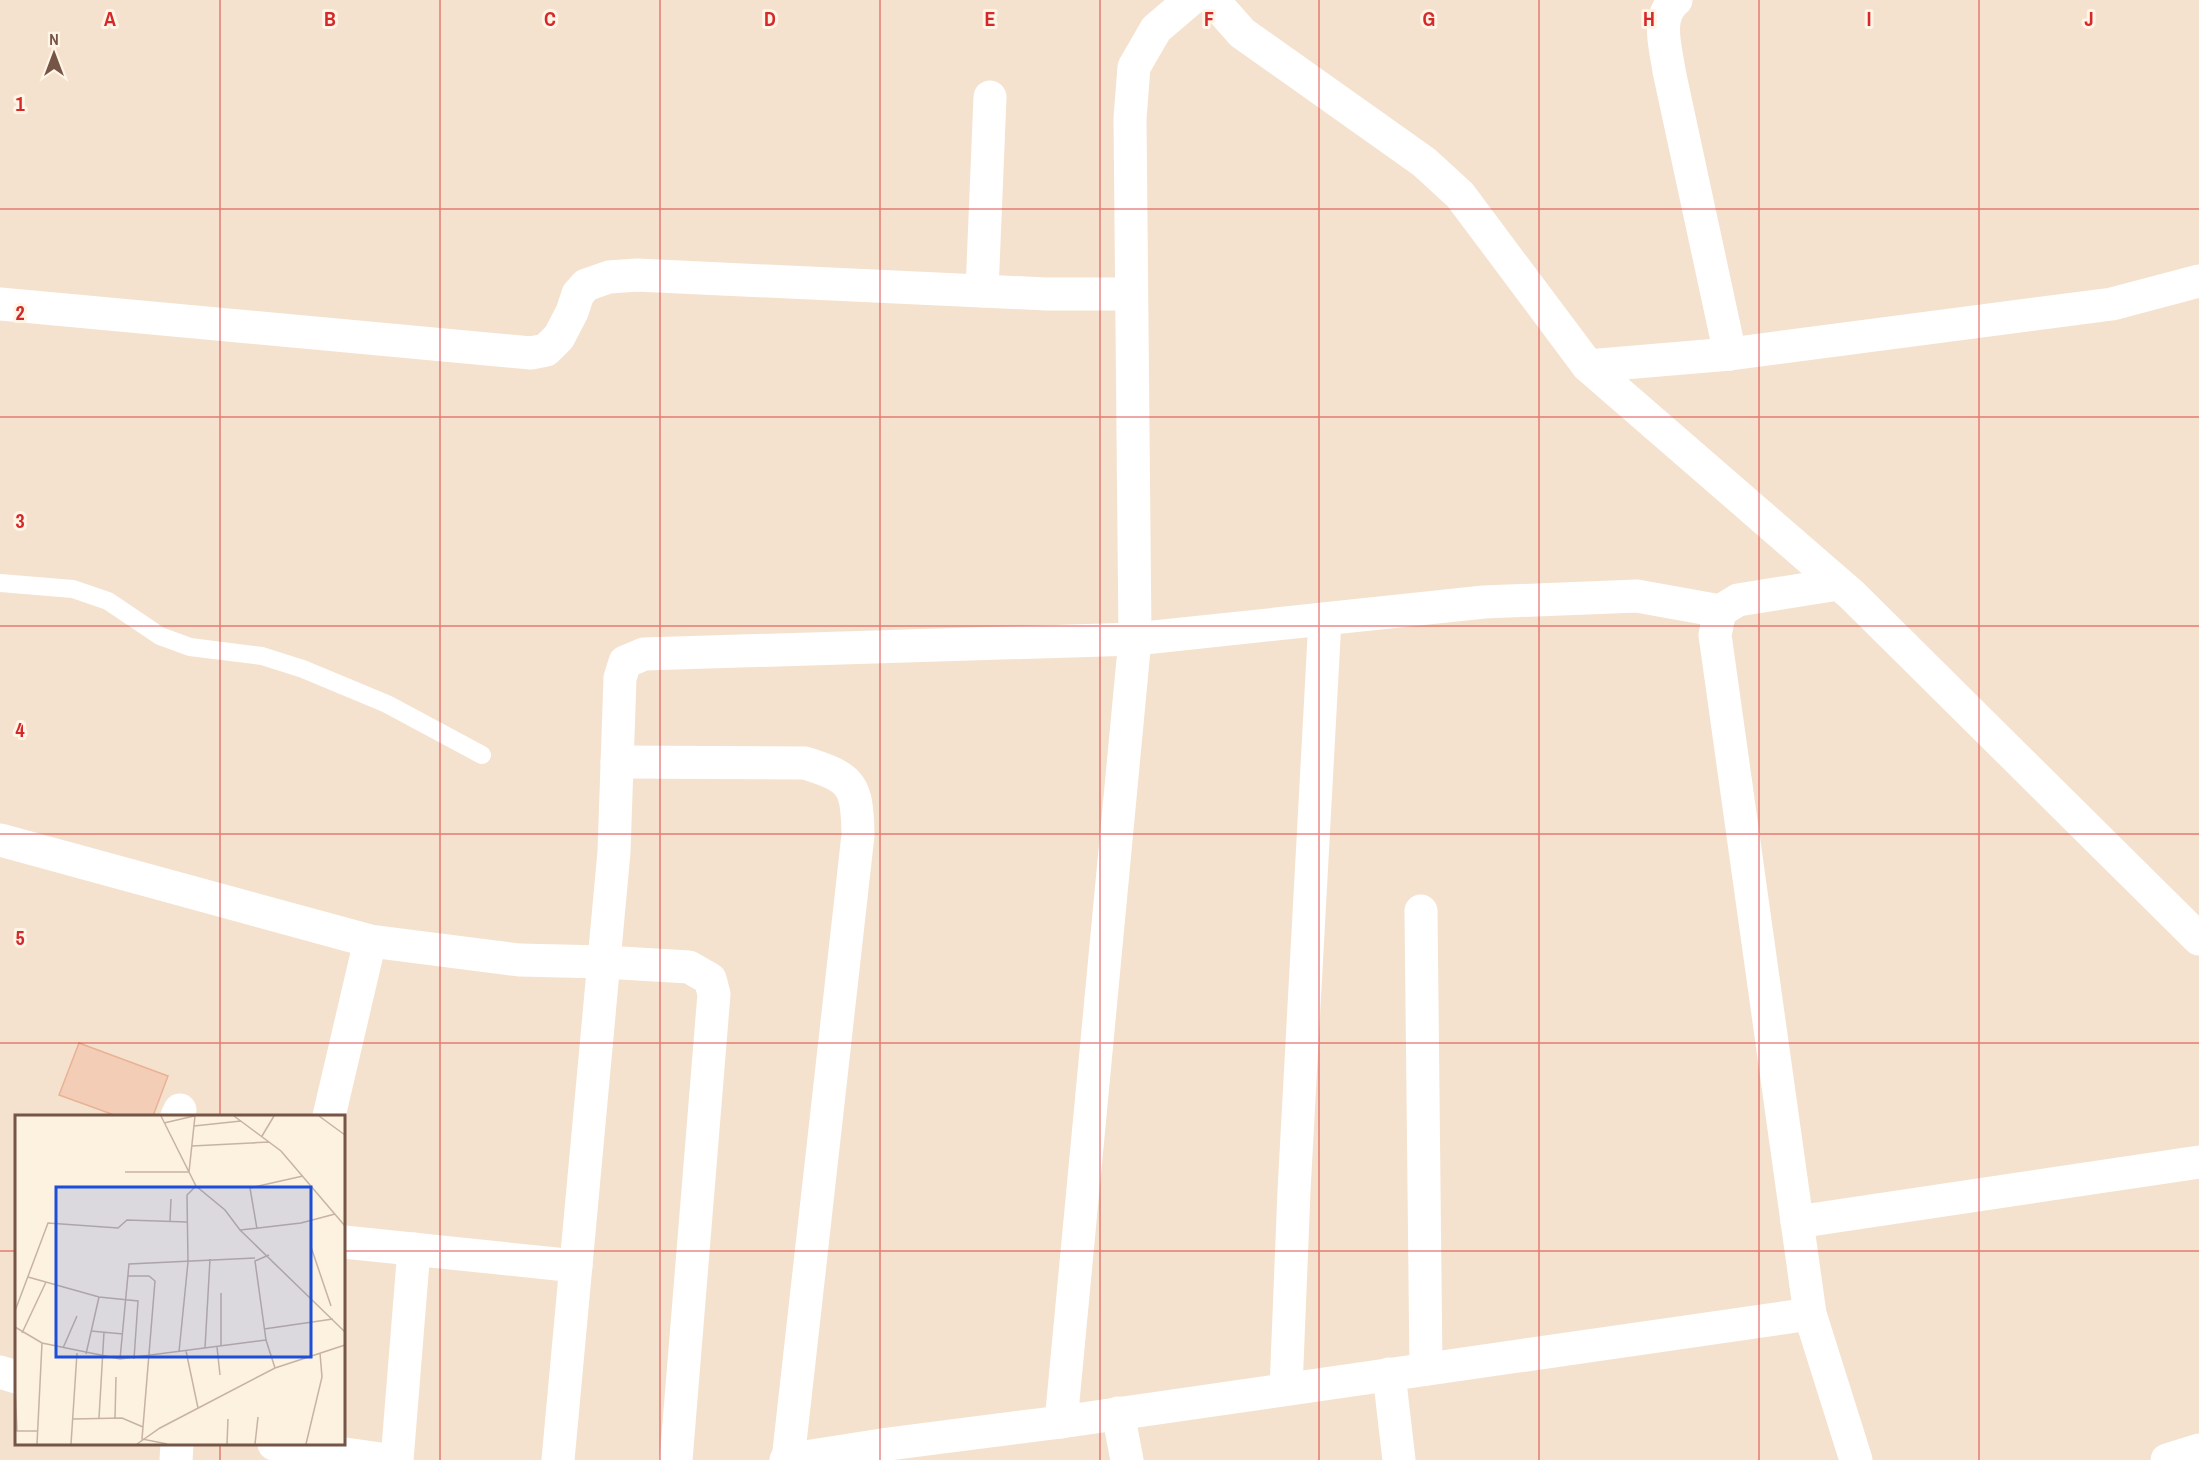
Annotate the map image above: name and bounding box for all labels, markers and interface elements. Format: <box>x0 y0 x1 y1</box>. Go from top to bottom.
text: A <box>104 5 116 32</box>
text: B <box>324 5 336 32</box>
text: C <box>544 5 556 32</box>
text: D <box>764 5 776 32</box>
text: E <box>985 5 996 32</box>
text: F <box>1204 5 1214 32</box>
text: G <box>1423 5 1435 32</box>
text: H <box>1643 5 1655 32</box>
text: I <box>1867 5 1871 32</box>
text: J <box>2084 5 2094 32</box>
north arrow <box>24 24 84 84</box>
text: N <box>49 28 59 50</box>
text: 1 <box>15 90 25 117</box>
text: 2 <box>15 299 25 326</box>
text: 3 <box>15 507 25 534</box>
text: 4 <box>15 716 25 743</box>
text: 5 <box>15 924 25 951</box>
inset map <box>15 1115 345 1445</box>

